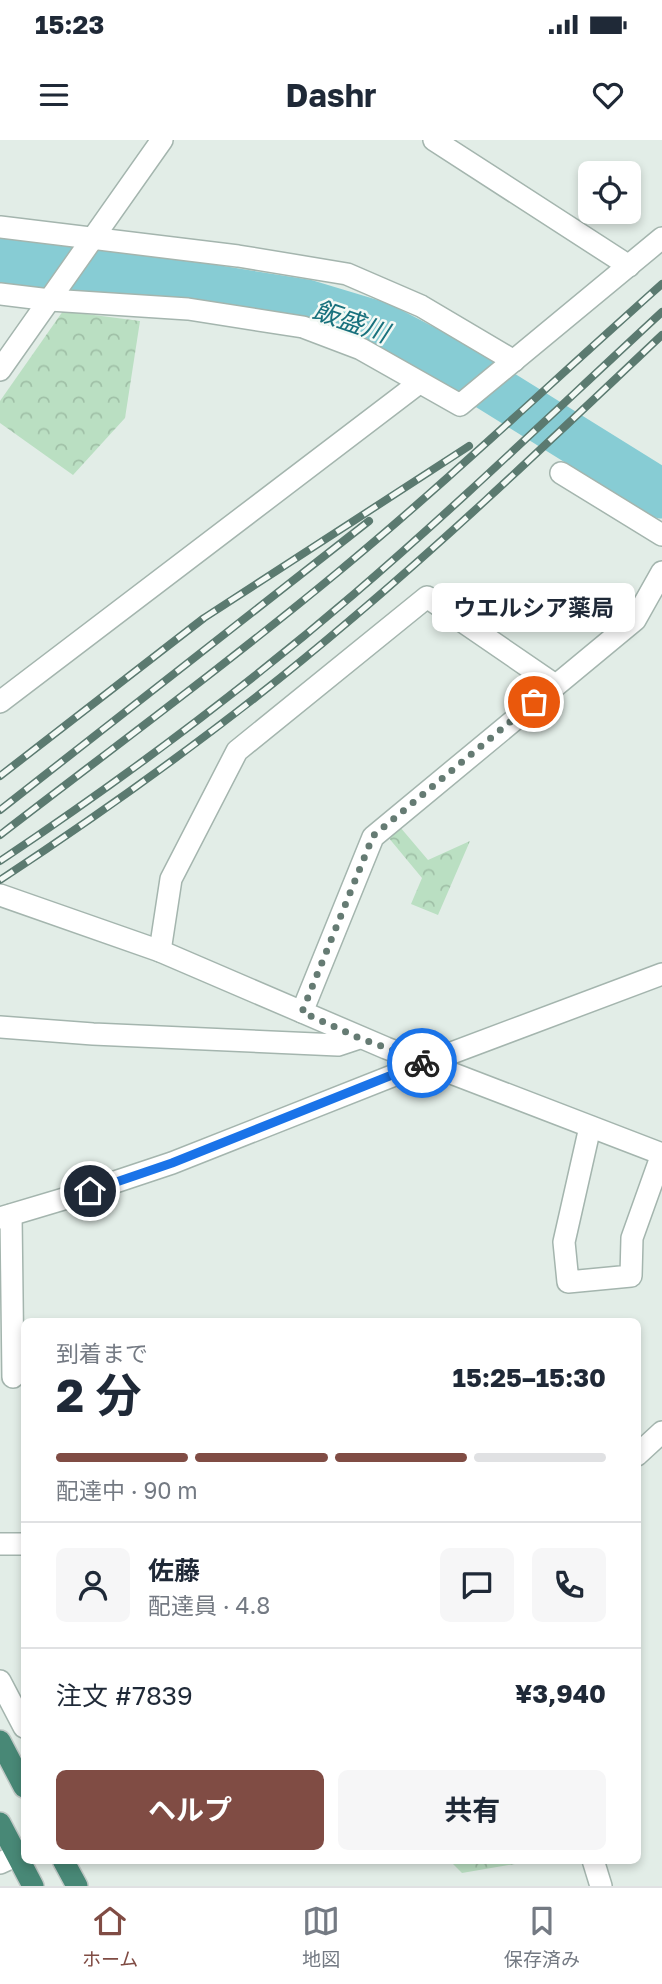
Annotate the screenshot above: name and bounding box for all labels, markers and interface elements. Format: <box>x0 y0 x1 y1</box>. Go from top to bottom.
text: 15:23 <box>35 9 104 40</box>
icon: menu <box>35 76 73 114</box>
text: Dashr <box>285 76 377 114</box>
icon: heart <box>589 76 627 114</box>
map controls <box>578 161 641 224</box>
button: locate <box>578 161 641 224</box>
water label: 飯盛川 <box>309 294 396 349</box>
callout: ウエルシア薬局 <box>433 583 636 632</box>
text: ウエルシア薬局 <box>453 593 614 621</box>
pin <box>504 672 564 732</box>
icon: bag <box>515 683 553 721</box>
courier <box>387 1028 457 1098</box>
icon: bike <box>403 1044 441 1082</box>
pin <box>60 1161 120 1221</box>
icon: home <box>71 1172 109 1210</box>
text: 到着まで <box>56 1339 148 1367</box>
text: 15:25–15:30 <box>453 1362 606 1393</box>
text: 2 分 <box>56 1367 142 1422</box>
text: 配達中 · 90 m <box>56 1476 198 1504</box>
button: person <box>56 1548 130 1622</box>
button: chat <box>440 1548 514 1622</box>
button: phone <box>532 1548 606 1622</box>
text: 佐藤 <box>148 1555 200 1586</box>
text: 配達員 · 4.8 <box>148 1591 270 1619</box>
text: ¥3,940 <box>515 1678 606 1709</box>
text: 注文 #7839 <box>56 1680 193 1711</box>
button: ヘルプ <box>56 1770 324 1850</box>
button: 共有 <box>338 1770 606 1850</box>
tab: ホーム <box>82 1902 138 1971</box>
tab: 地図 <box>302 1902 340 1971</box>
tab: 保存済み <box>504 1902 580 1971</box>

